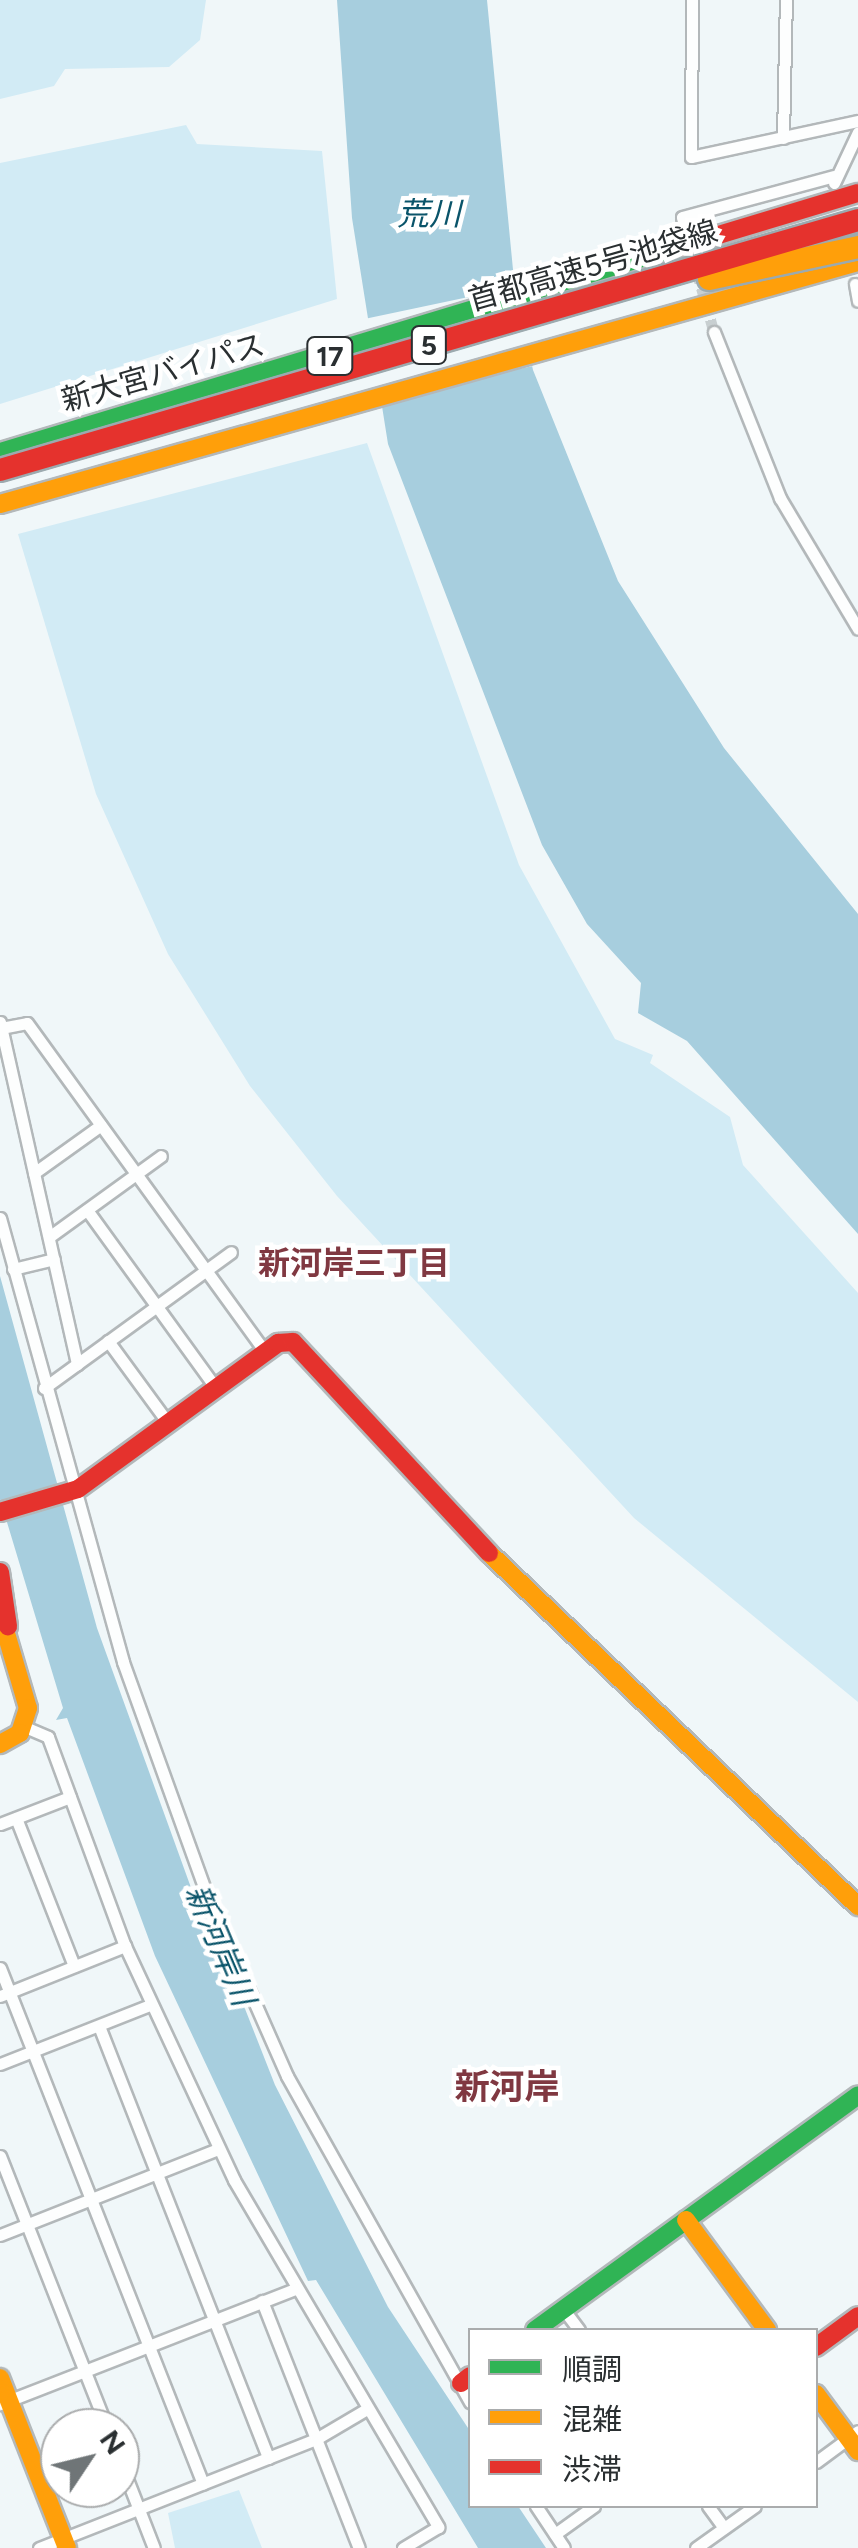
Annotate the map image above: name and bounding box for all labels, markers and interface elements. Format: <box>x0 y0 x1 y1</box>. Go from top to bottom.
water label: 荒川 <box>397 195 461 233</box>
street label: 首都高速5号池袋線 <box>464 213 722 319</box>
road number: 5 <box>409 322 449 368</box>
street label: 新大宮バイパス <box>57 327 269 419</box>
road number: 17 <box>305 333 355 379</box>
district label: 新河岸三丁目 <box>258 1244 450 1282</box>
water label: 新河岸川 <box>177 1879 263 2011</box>
district label: 新河岸 <box>455 2066 559 2108</box>
legend <box>468 2328 818 2508</box>
text: 順調 <box>562 2351 622 2388</box>
text: 混雑 <box>562 2401 622 2438</box>
north arrow <box>40 2408 140 2508</box>
text: N <box>93 2423 133 2461</box>
text: 渋滞 <box>562 2451 622 2488</box>

